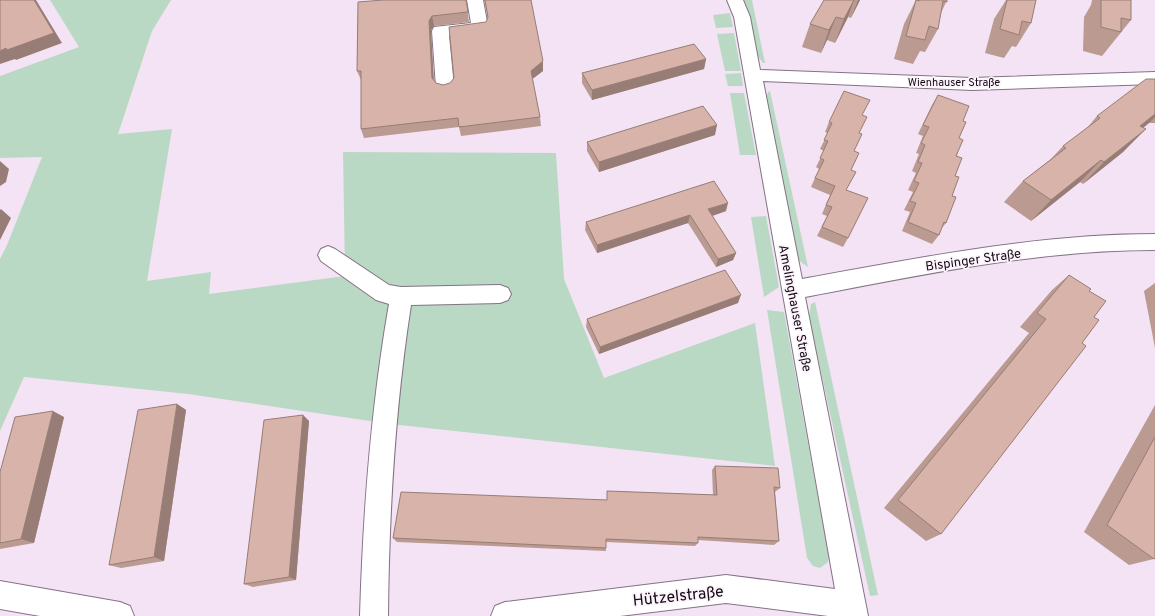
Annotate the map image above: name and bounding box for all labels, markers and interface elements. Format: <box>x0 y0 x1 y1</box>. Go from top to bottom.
street label: Wienhauser Straße <box>908 76 1000 90</box>
street label: Amelinghauser Straße <box>774 243 814 373</box>
street label: Bispinger Straße <box>924 246 1022 276</box>
street label: Hützelstraße <box>632 582 725 612</box>

